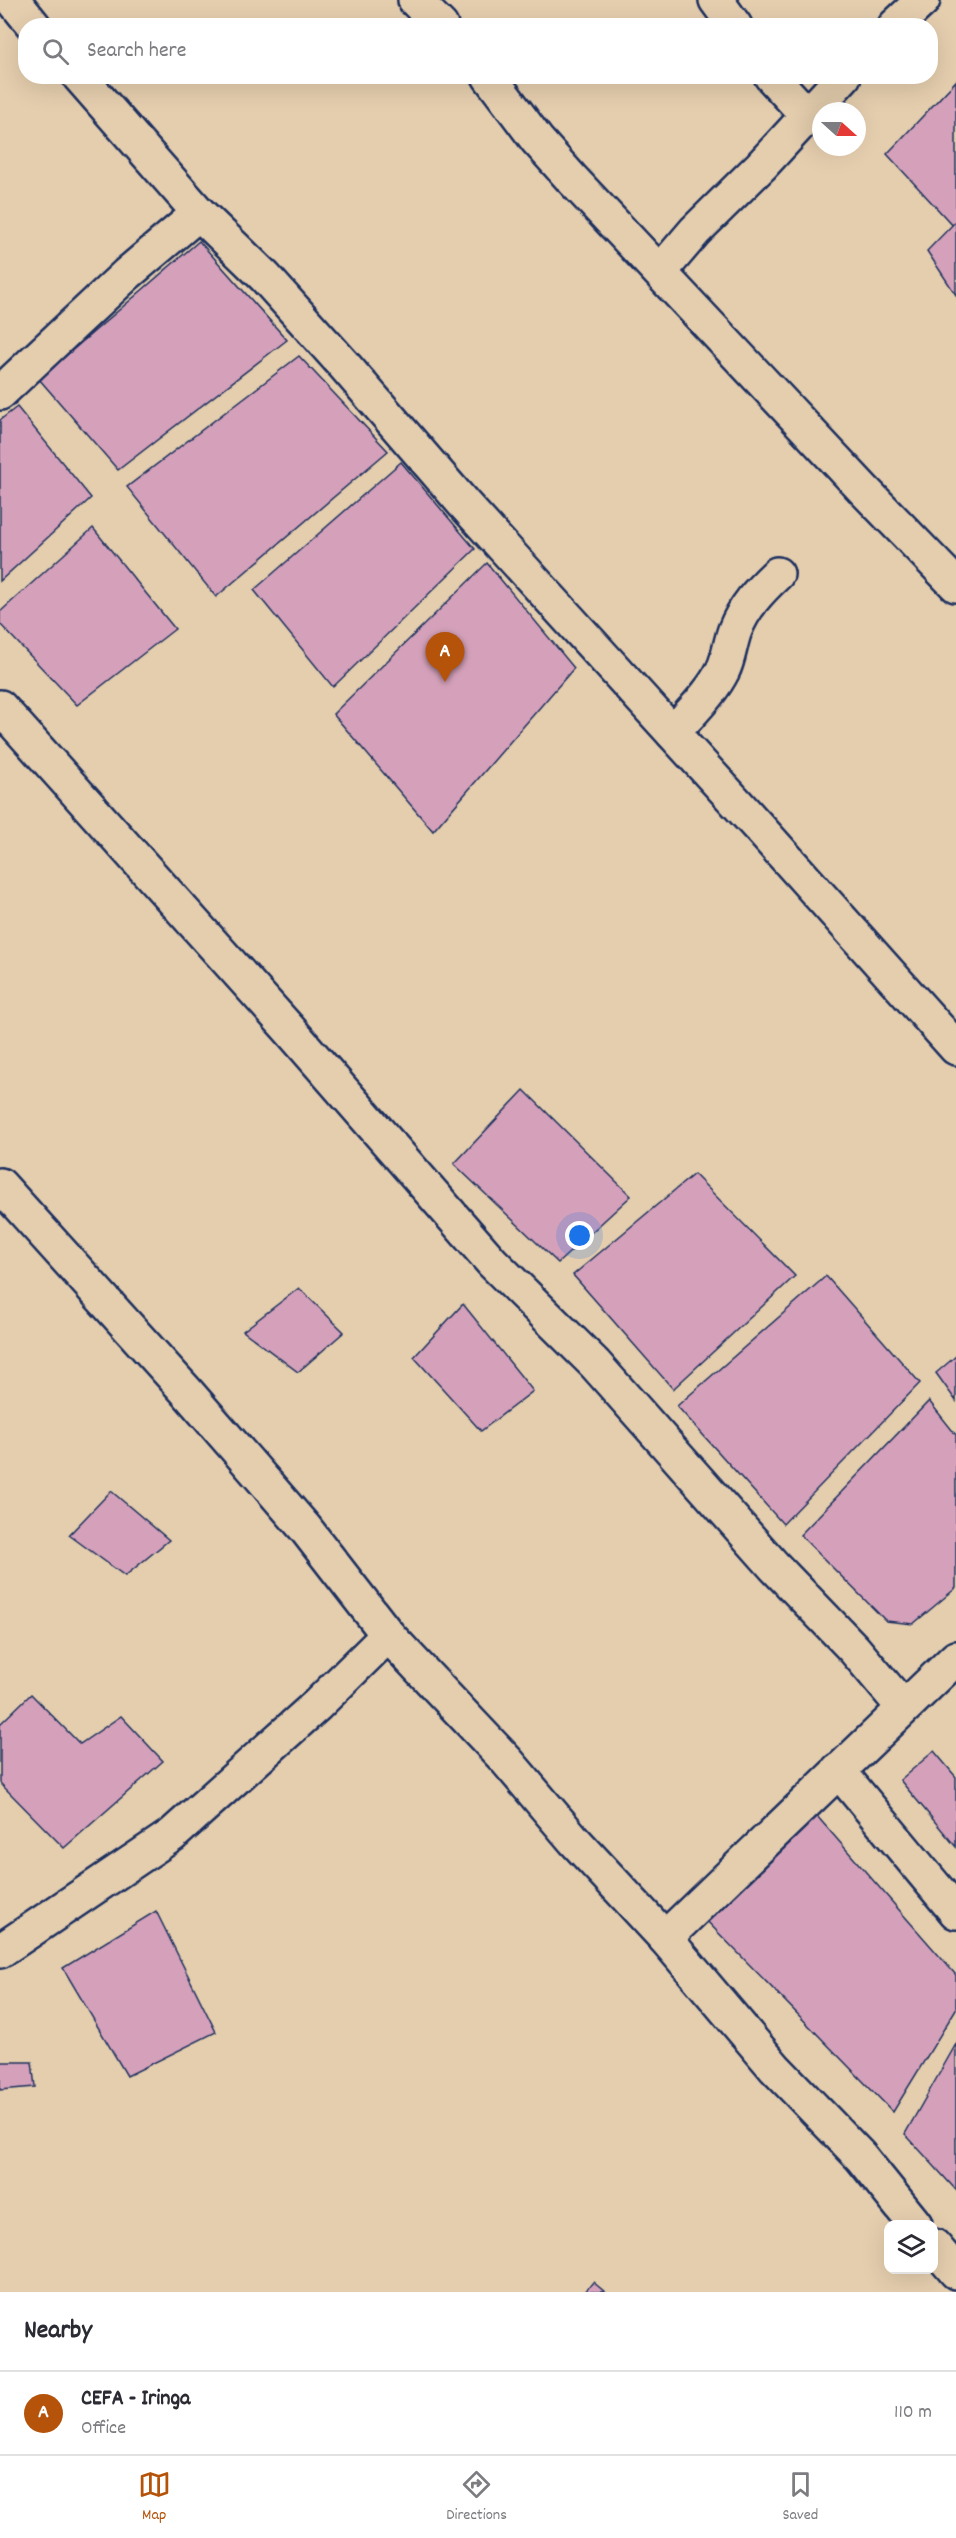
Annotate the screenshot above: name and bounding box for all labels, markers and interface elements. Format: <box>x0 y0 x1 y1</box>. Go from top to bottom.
search box <box>18 18 938 84</box>
icon: search <box>39 35 72 68</box>
text: Search here <box>87 36 186 67</box>
north arrow <box>812 102 866 156</box>
pin: A <box>426 632 464 682</box>
your location <box>565 1221 594 1250</box>
map controls <box>884 2220 938 2274</box>
button: layers <box>884 2220 938 2274</box>
text: Nearby <box>24 2313 92 2350</box>
text: CEFA - Iringa <box>81 2384 190 2415</box>
text: A <box>38 2399 49 2427</box>
text: 110 m <box>894 2399 932 2427</box>
text: Office <box>81 2415 126 2443</box>
tab: Map <box>138 2468 171 2527</box>
tab: Directions <box>446 2468 507 2527</box>
tab: Saved <box>782 2468 818 2527</box>

